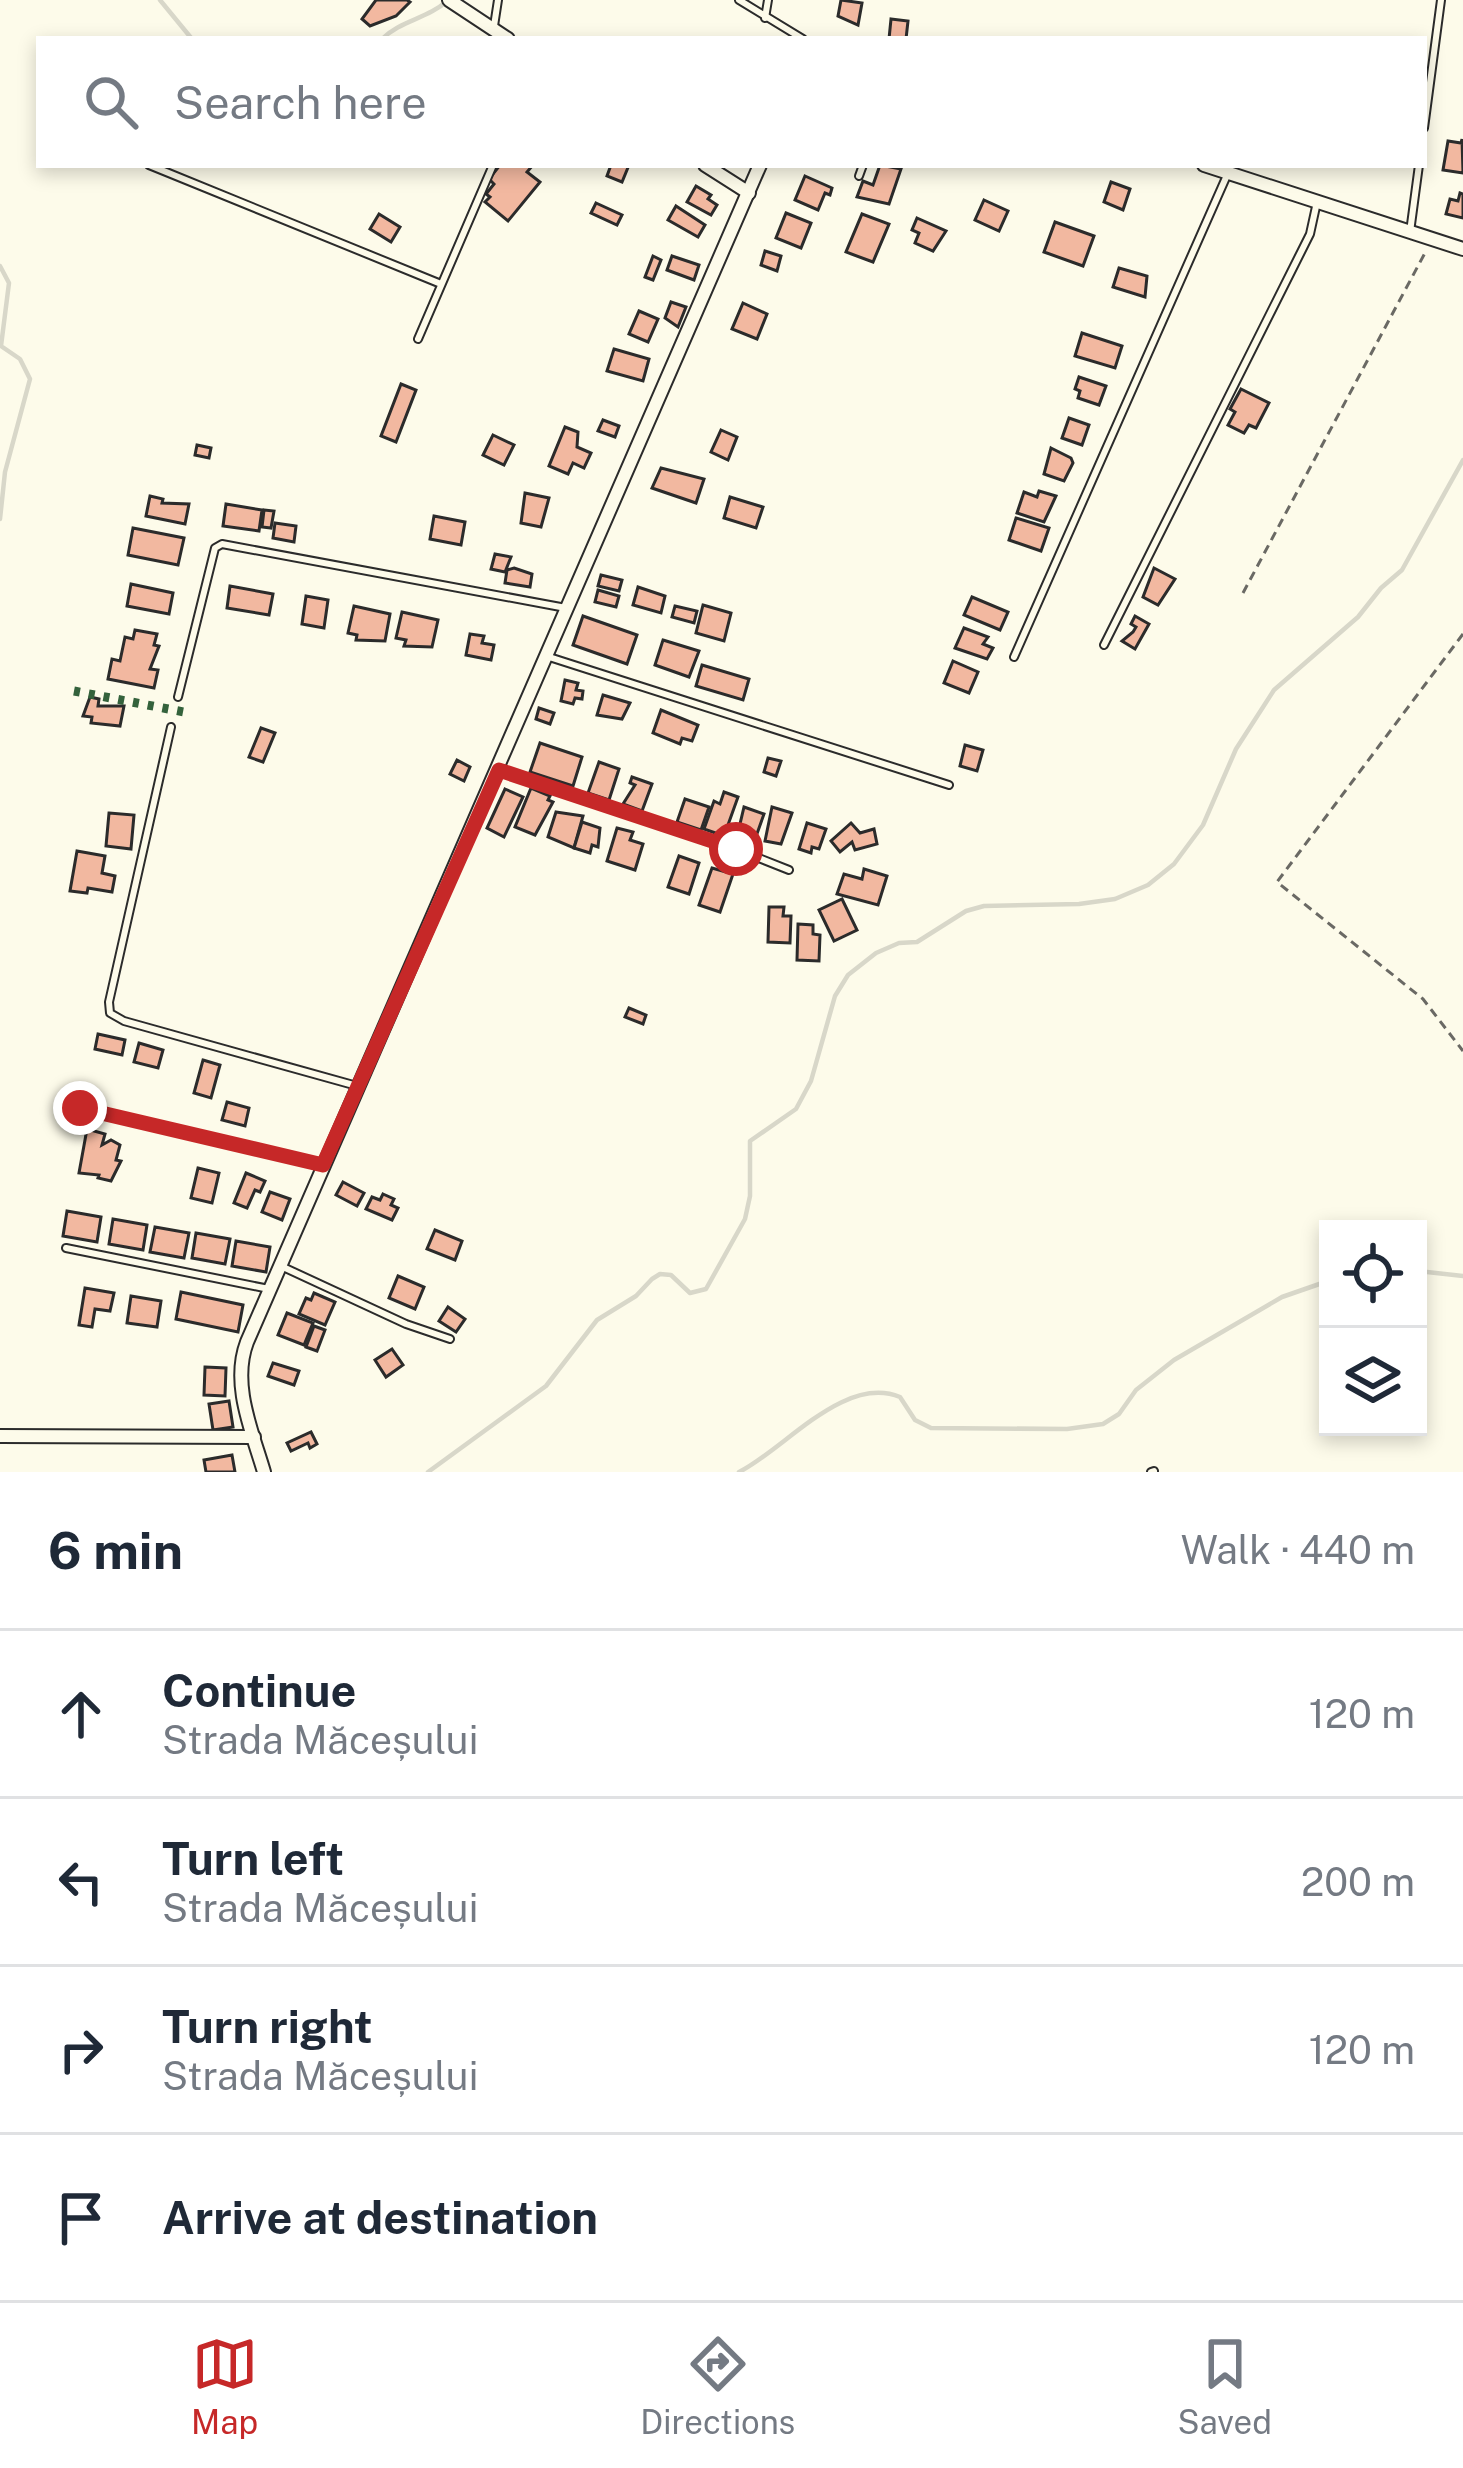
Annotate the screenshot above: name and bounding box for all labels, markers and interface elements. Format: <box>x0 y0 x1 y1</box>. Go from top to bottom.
search box <box>36 36 1427 168</box>
icon: search <box>78 69 144 135</box>
text: Search here <box>174 76 427 129</box>
route start <box>709 822 763 876</box>
route end <box>53 1081 107 1135</box>
map controls <box>1319 1220 1427 1436</box>
button: locate <box>1319 1220 1427 1328</box>
button: layers <box>1319 1328 1427 1436</box>
text: 6 min <box>48 1521 183 1580</box>
text: Walk · 440 m <box>1181 1527 1415 1573</box>
text: Continue <box>162 1664 356 1717</box>
icon: ahead <box>48 1681 114 1747</box>
text: 120 m <box>1309 1691 1415 1737</box>
text: Strada Măceșului <box>162 1717 478 1763</box>
text: Turn left <box>162 1832 344 1885</box>
icon: left <box>48 1849 114 1915</box>
text: 200 m <box>1301 1859 1415 1905</box>
text: Strada Măceșului <box>162 1885 478 1931</box>
text: Turn right <box>162 2000 373 2053</box>
icon: right <box>48 2017 114 2083</box>
text: 120 m <box>1309 2027 1415 2073</box>
text: Strada Măceșului <box>162 2053 478 2099</box>
icon: arrive <box>48 2185 114 2251</box>
text: Arrive at destination <box>162 2191 598 2244</box>
tab: Map <box>191 2331 258 2441</box>
tab: Directions <box>640 2331 795 2441</box>
tab: Saved <box>1178 2331 1272 2441</box>

